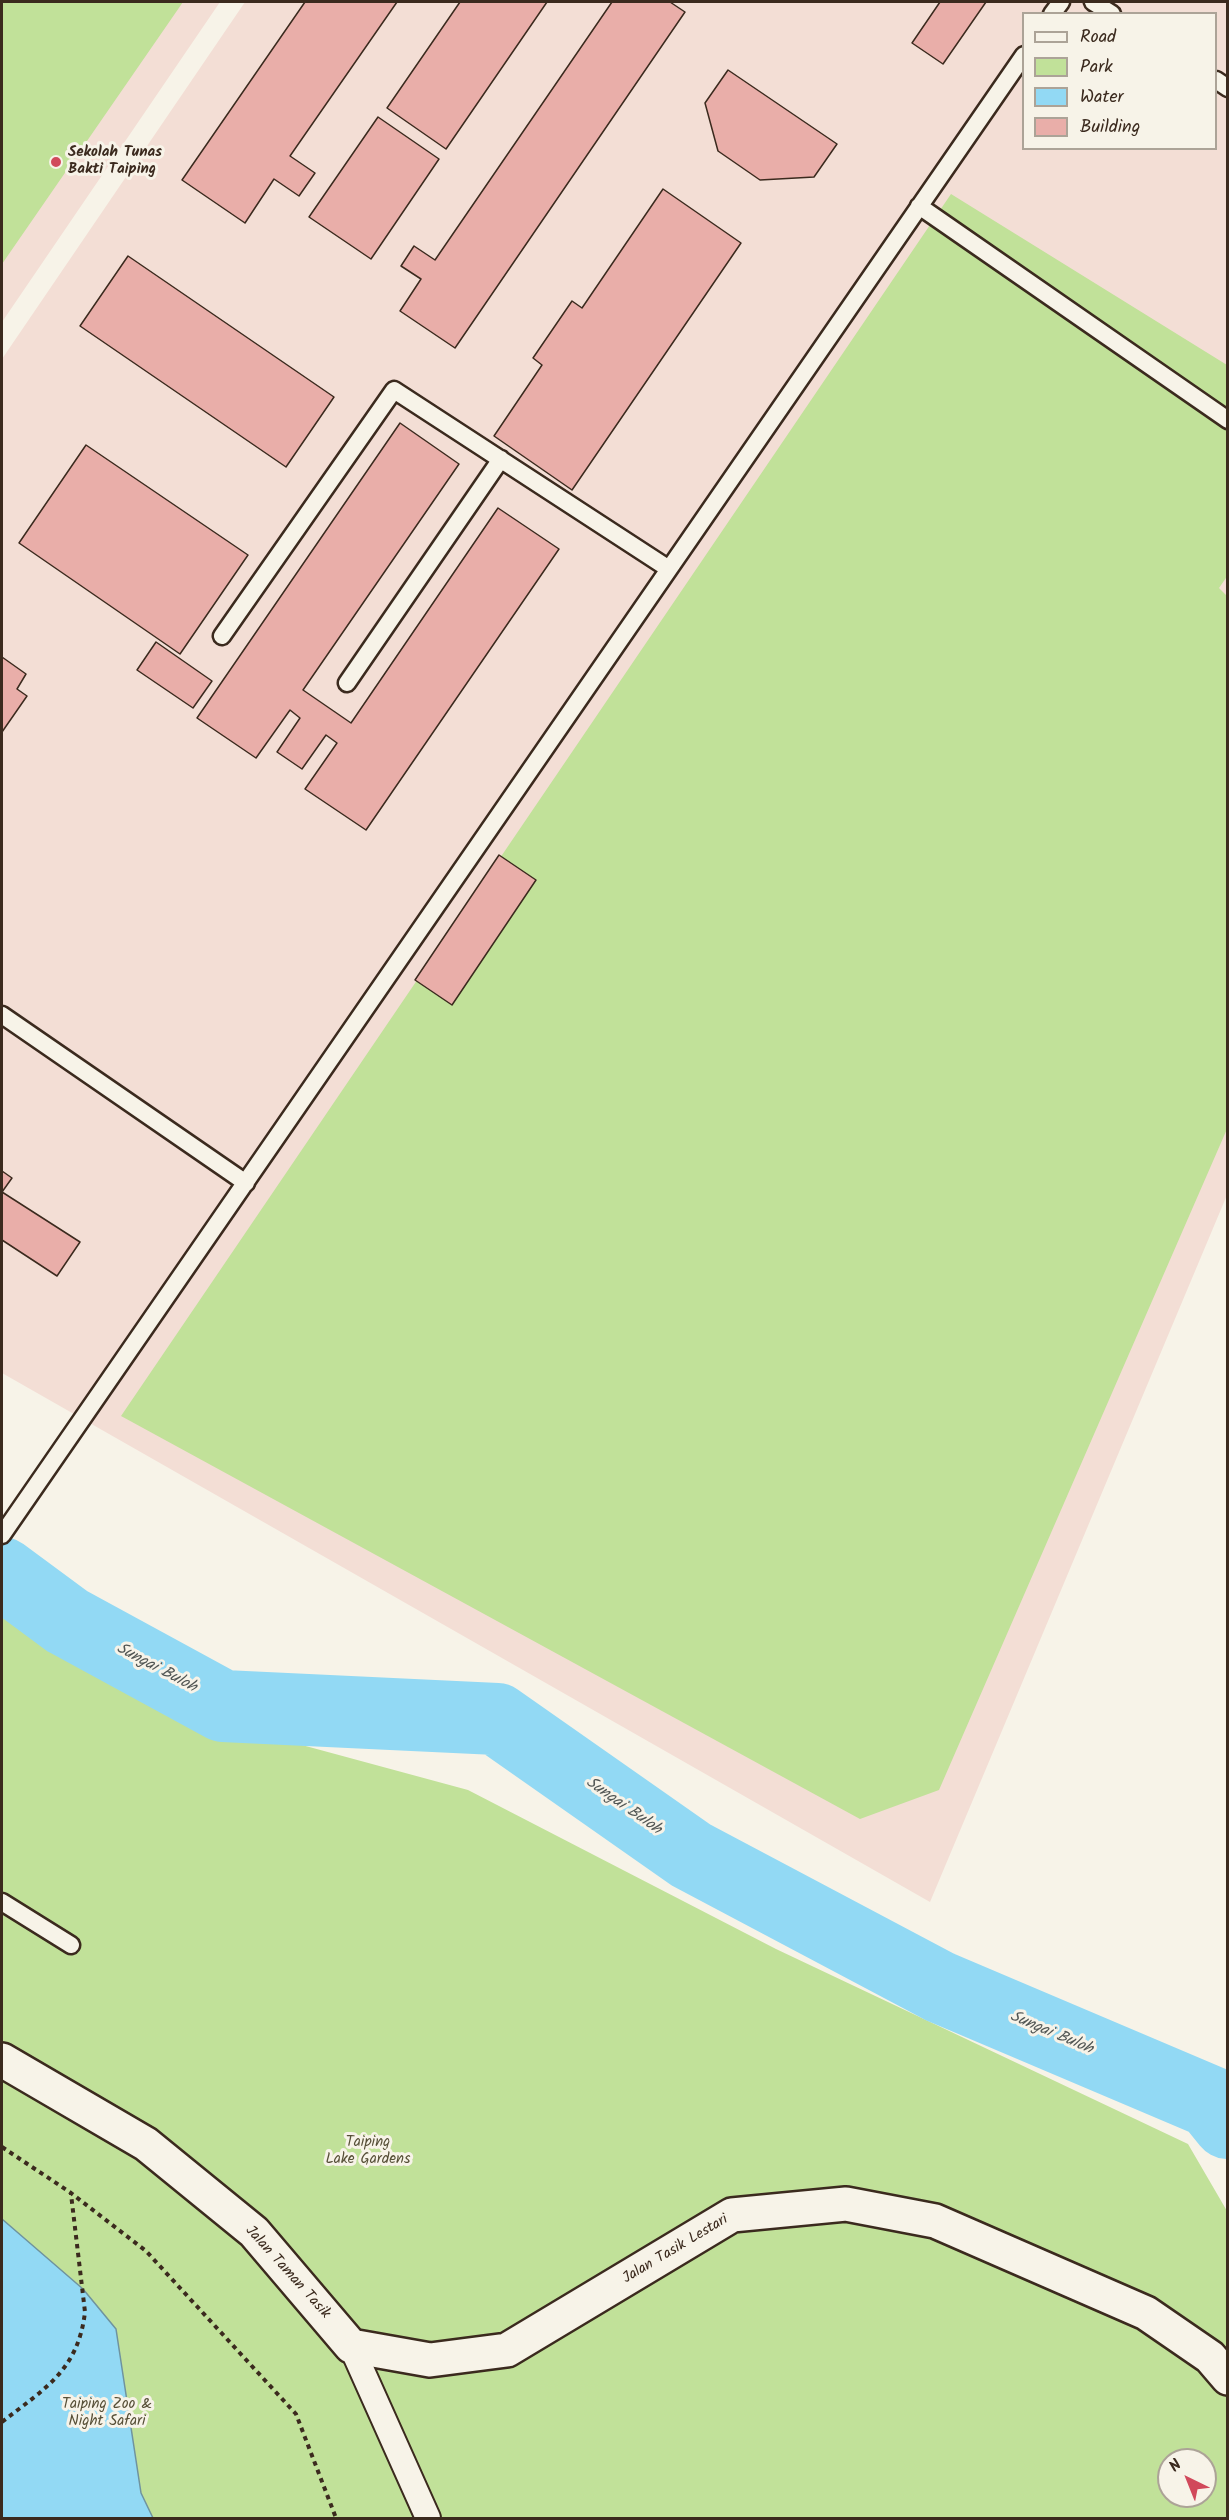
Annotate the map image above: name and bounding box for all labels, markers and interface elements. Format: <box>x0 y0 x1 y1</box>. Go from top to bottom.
legend <box>1022 12 1217 150</box>
text: Road <box>1080 23 1116 52</box>
text: Park <box>1080 53 1113 82</box>
text: Water <box>1080 83 1124 112</box>
text: Building <box>1080 113 1140 142</box>
place label: Sekolah Tunas Bakti Taiping <box>68 144 162 179</box>
marker: Sekolah Tunas Bakti Taiping <box>49 155 63 169</box>
water label: Sungai Buloh <box>113 1640 199 1698</box>
water label: Sungai Buloh <box>582 1774 664 1840</box>
water label: Sungai Buloh <box>1007 2008 1095 2060</box>
park label: Taiping Lake Gardens <box>326 2134 410 2169</box>
street label: Jalan Tasik Lestari <box>620 2211 732 2289</box>
street label: Jalan Taman Tasik <box>241 2223 333 2323</box>
park label: Taiping Zoo & Night Safari <box>62 2396 152 2431</box>
north arrow <box>1157 2448 1217 2508</box>
text: N <box>1164 2453 1188 2479</box>

